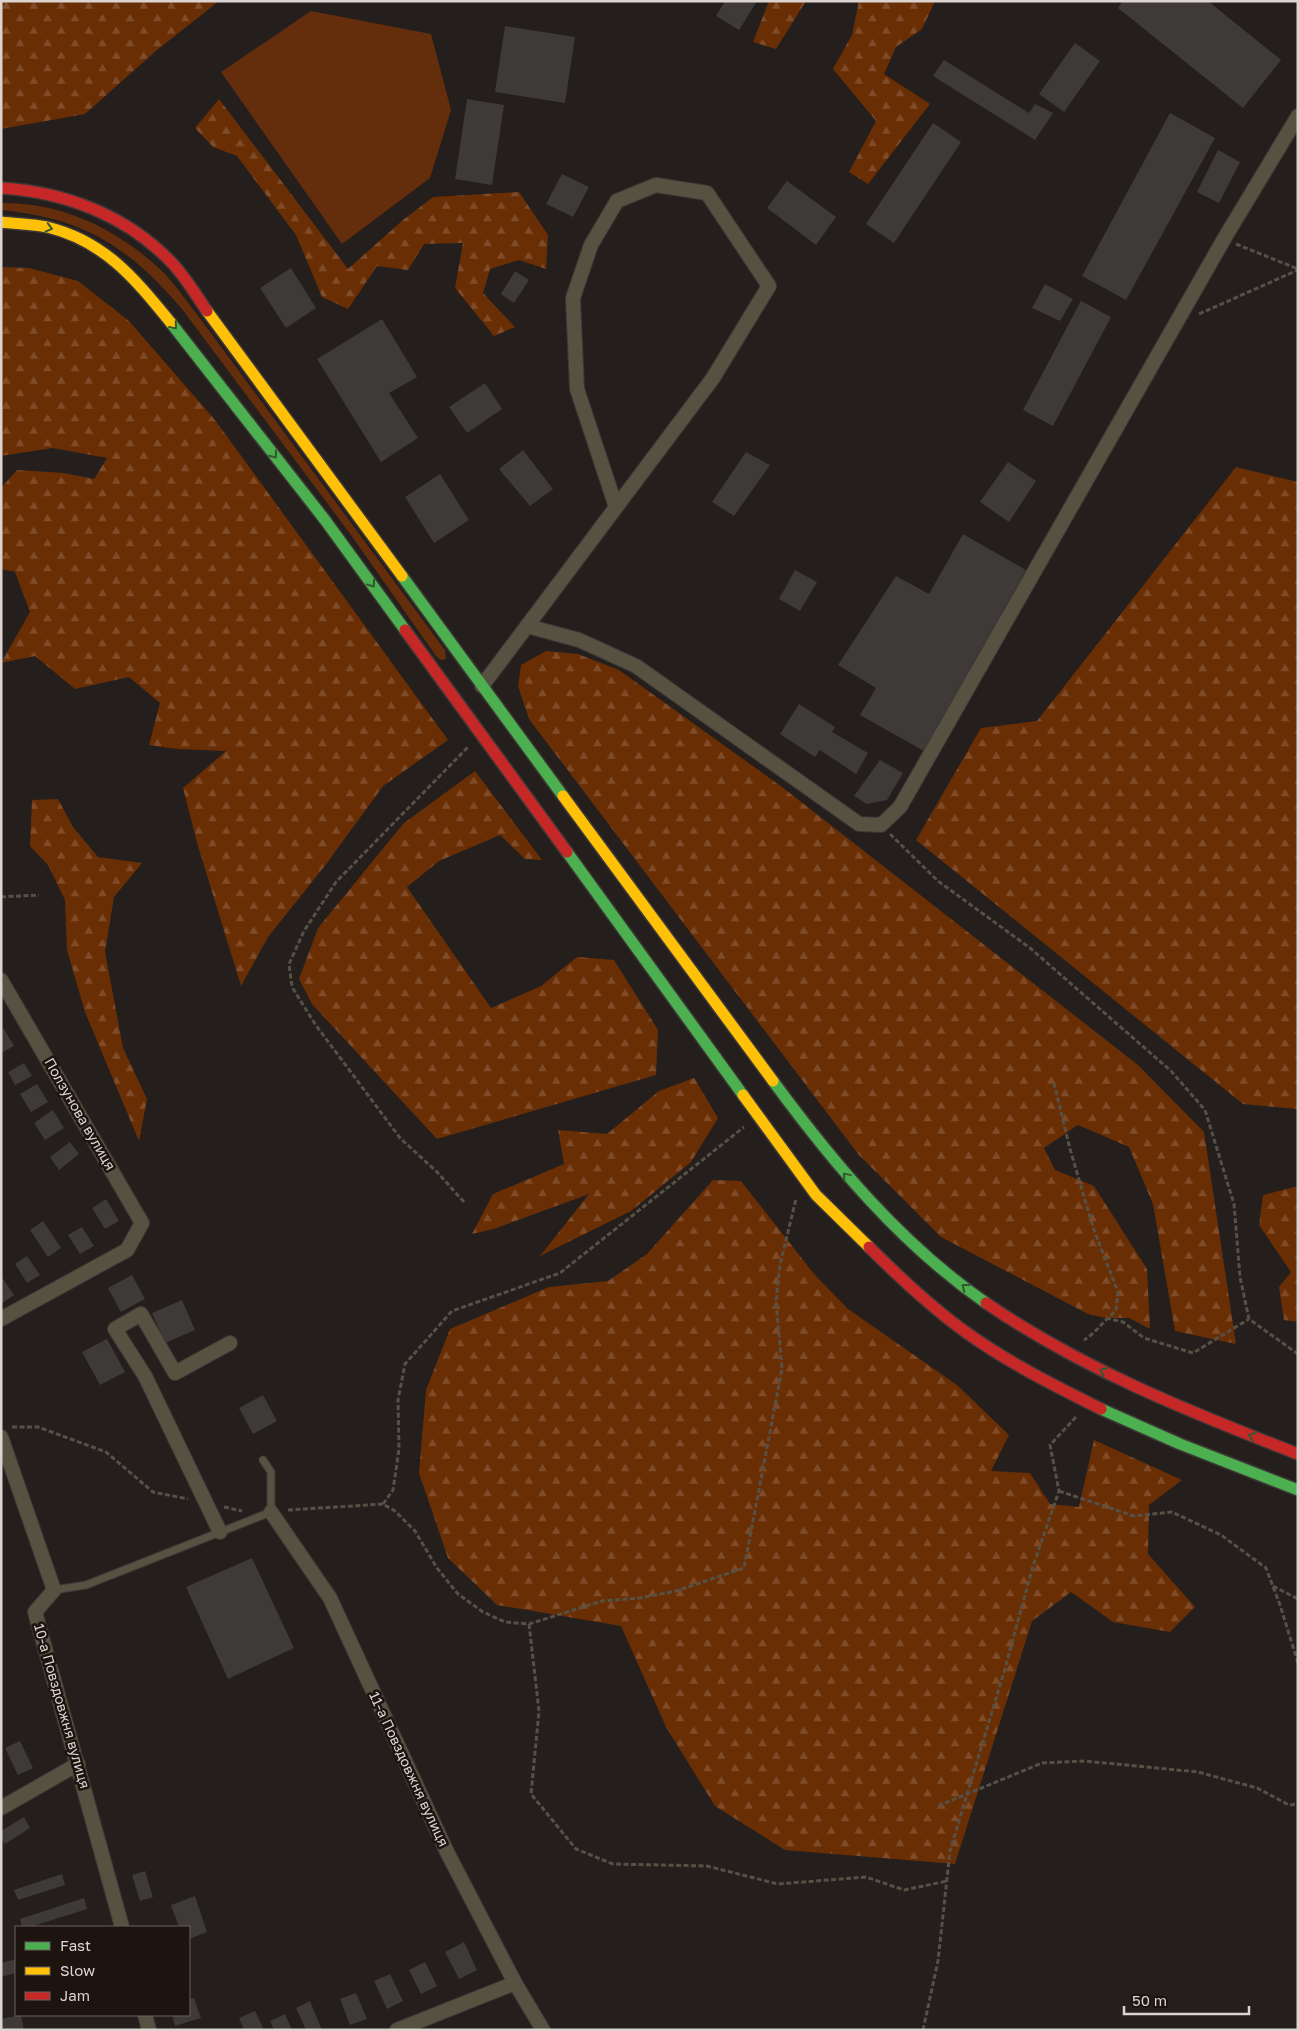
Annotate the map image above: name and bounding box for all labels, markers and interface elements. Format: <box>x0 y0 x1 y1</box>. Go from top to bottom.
one-way arrow <box>45 223 53 233</box>
one-way arrow <box>169 320 177 329</box>
one-way arrow <box>268 449 277 458</box>
one-way arrow <box>366 578 375 588</box>
street label: Ползунова вулиця <box>41 1055 120 1173</box>
one-way arrow <box>843 1173 852 1182</box>
one-way arrow <box>962 1284 971 1292</box>
one-way arrow <box>1099 1367 1108 1377</box>
one-way arrow <box>1248 1432 1257 1442</box>
street label: 10-а Повздовжня вулиця <box>31 1621 94 1790</box>
street label: 11-а Повздовжня вулиця <box>366 1689 453 1849</box>
legend <box>15 1926 190 2016</box>
text: Fast <box>60 1936 91 1954</box>
text: Slow <box>60 1961 95 1979</box>
scale bar <box>1124 1984 1249 2016</box>
text: Jam <box>60 1986 90 2004</box>
text: 50 m <box>1132 1991 1167 2009</box>

